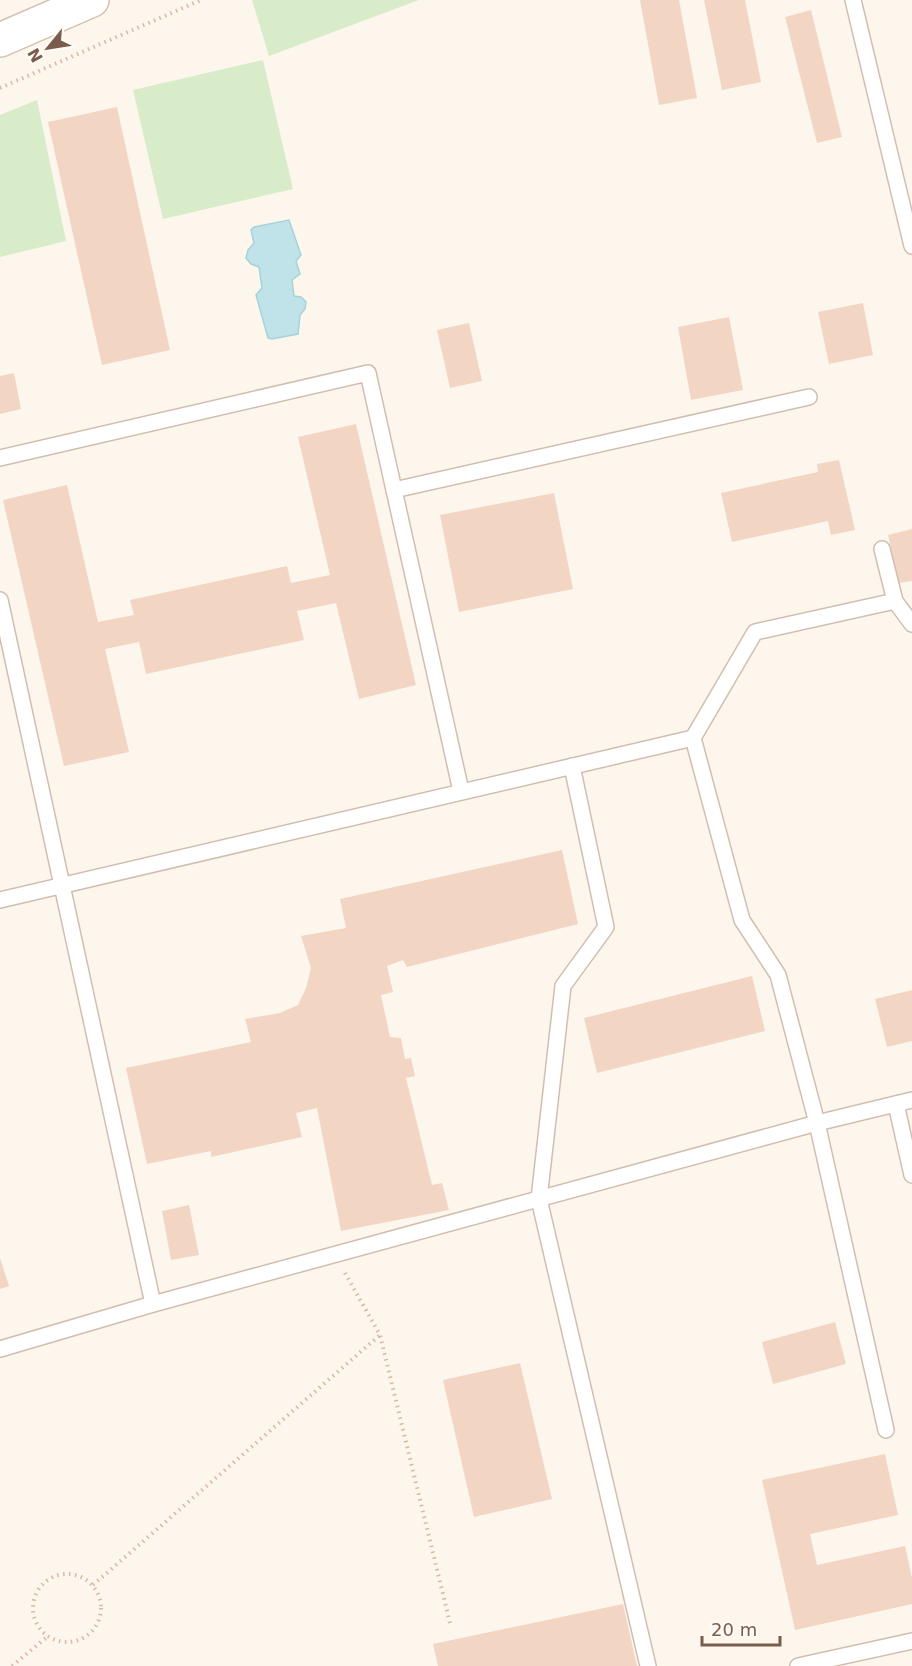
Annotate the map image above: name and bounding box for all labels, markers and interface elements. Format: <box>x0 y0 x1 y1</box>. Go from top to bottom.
north arrow <box>18 18 78 78</box>
text: N <box>24 45 47 66</box>
scale bar <box>702 1609 780 1647</box>
text: 20 m <box>711 1619 757 1640</box>

